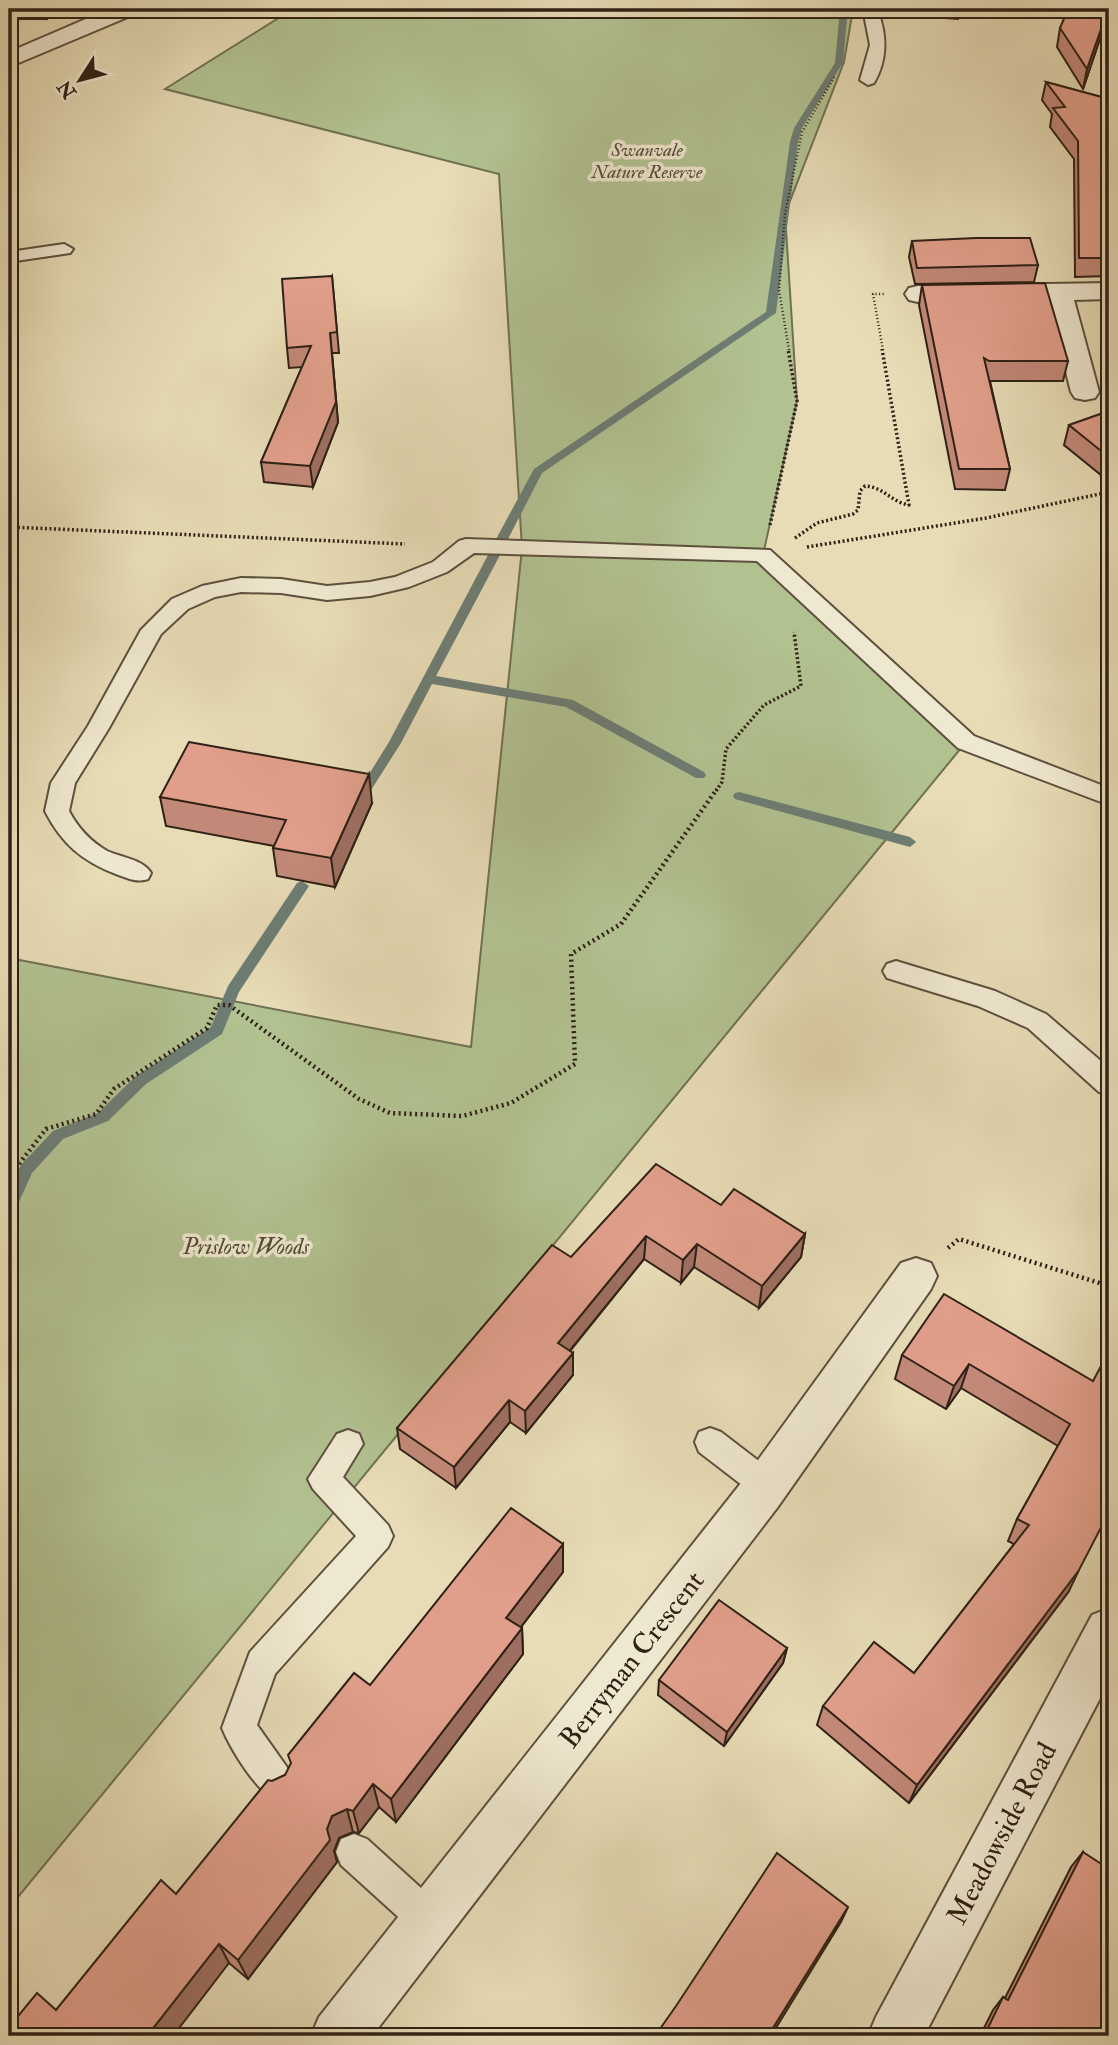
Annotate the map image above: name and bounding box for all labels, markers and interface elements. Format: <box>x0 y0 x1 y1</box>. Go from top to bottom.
north arrow <box>46 46 116 116</box>
text: N <box>52 75 82 104</box>
park label: Swanvale Nature Reserve <box>591 138 703 184</box>
park label: Prislow Woods <box>182 1232 310 1261</box>
street label: Berryman Crescent <box>552 1564 712 1755</box>
street label: Meadowside Road <box>940 1737 1065 1931</box>

